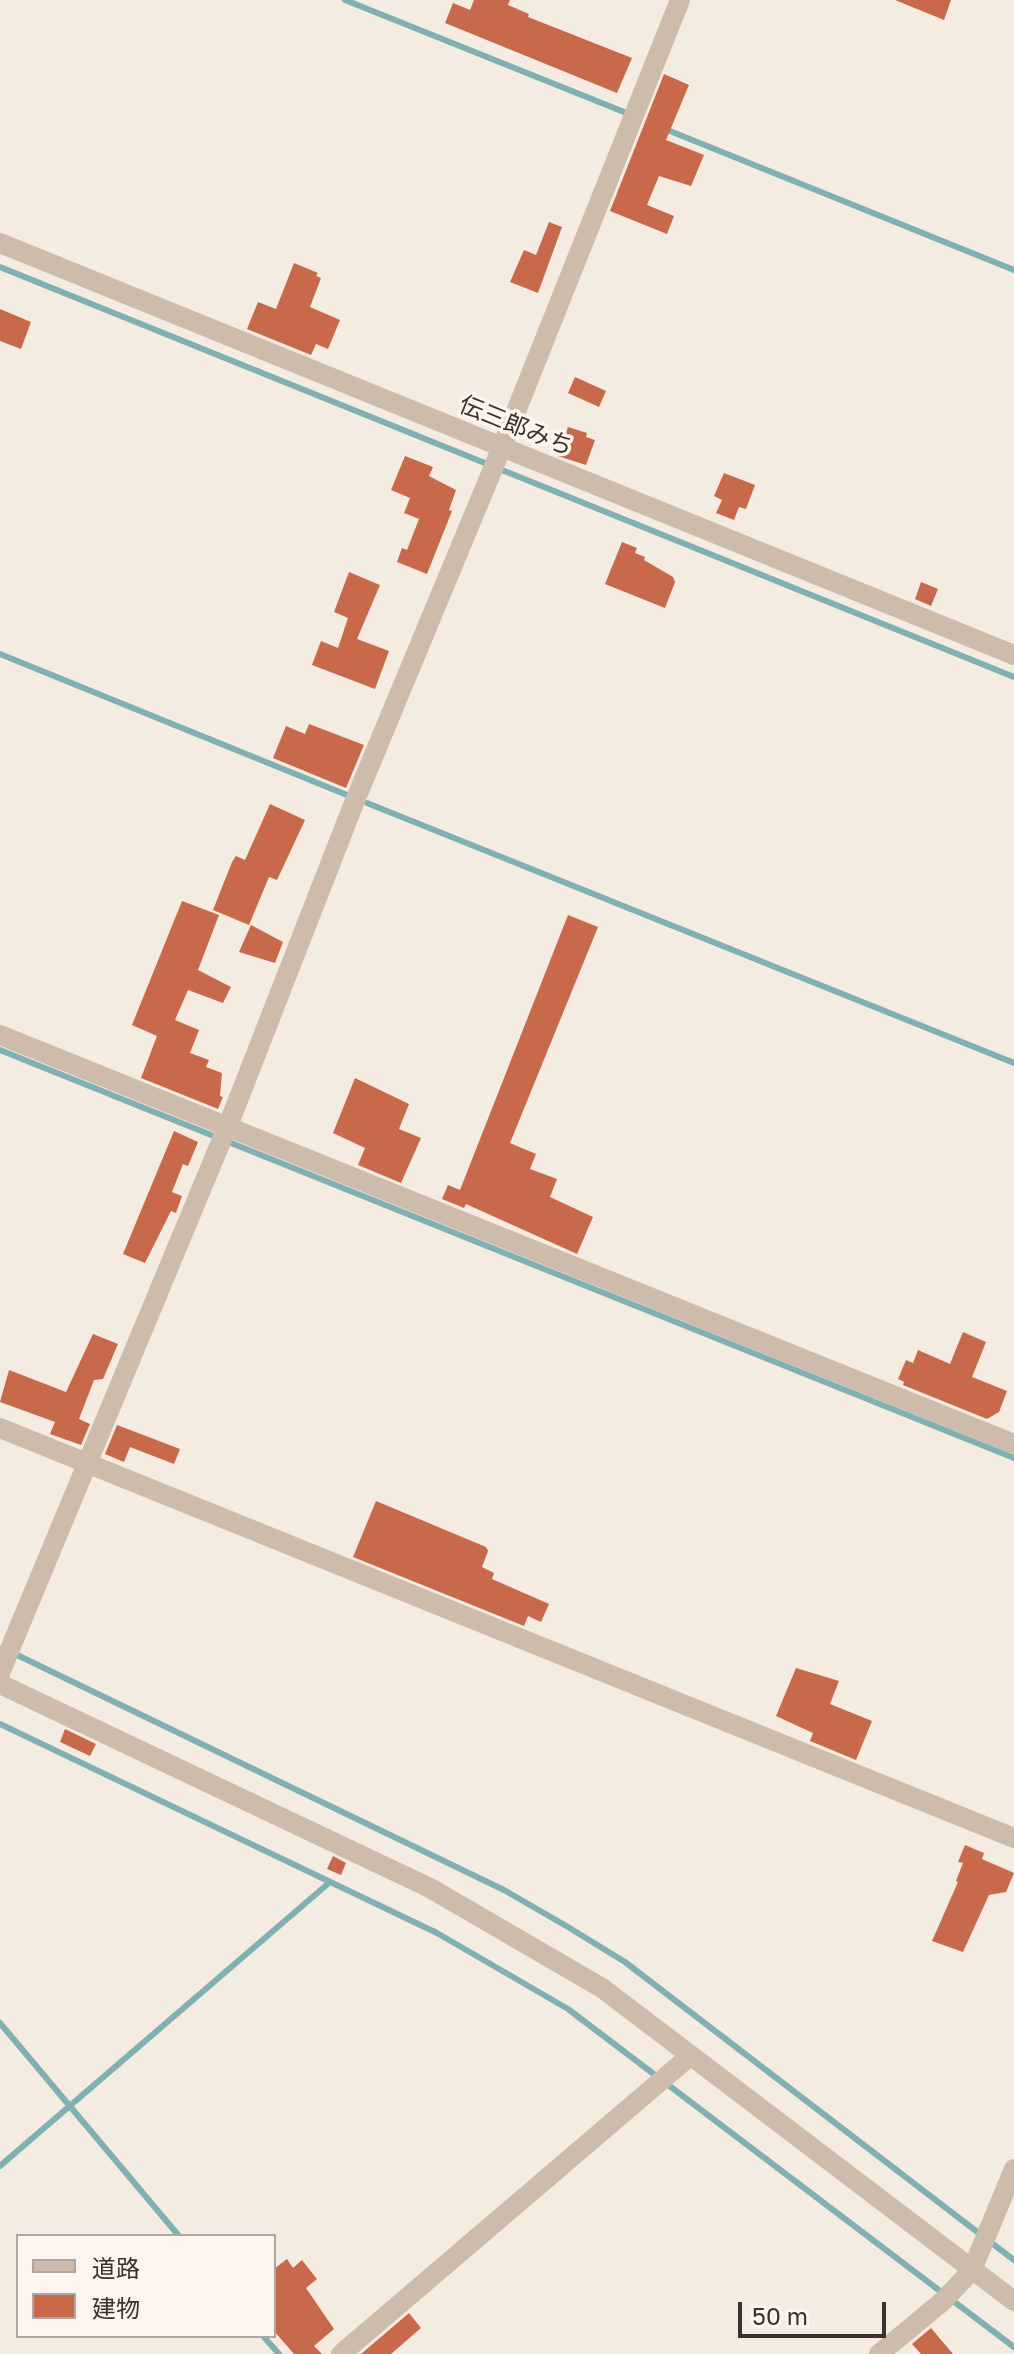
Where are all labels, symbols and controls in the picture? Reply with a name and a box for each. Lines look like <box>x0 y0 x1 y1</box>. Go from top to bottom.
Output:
street label: 伝三郎みち <box>455 390 577 462</box>
legend <box>16 2234 276 2338</box>
text: 道路 <box>92 2253 140 2282</box>
scale bar <box>742 2286 890 2336</box>
text: 建物 <box>92 2293 140 2322</box>
text: 50 m <box>752 2301 808 2330</box>

